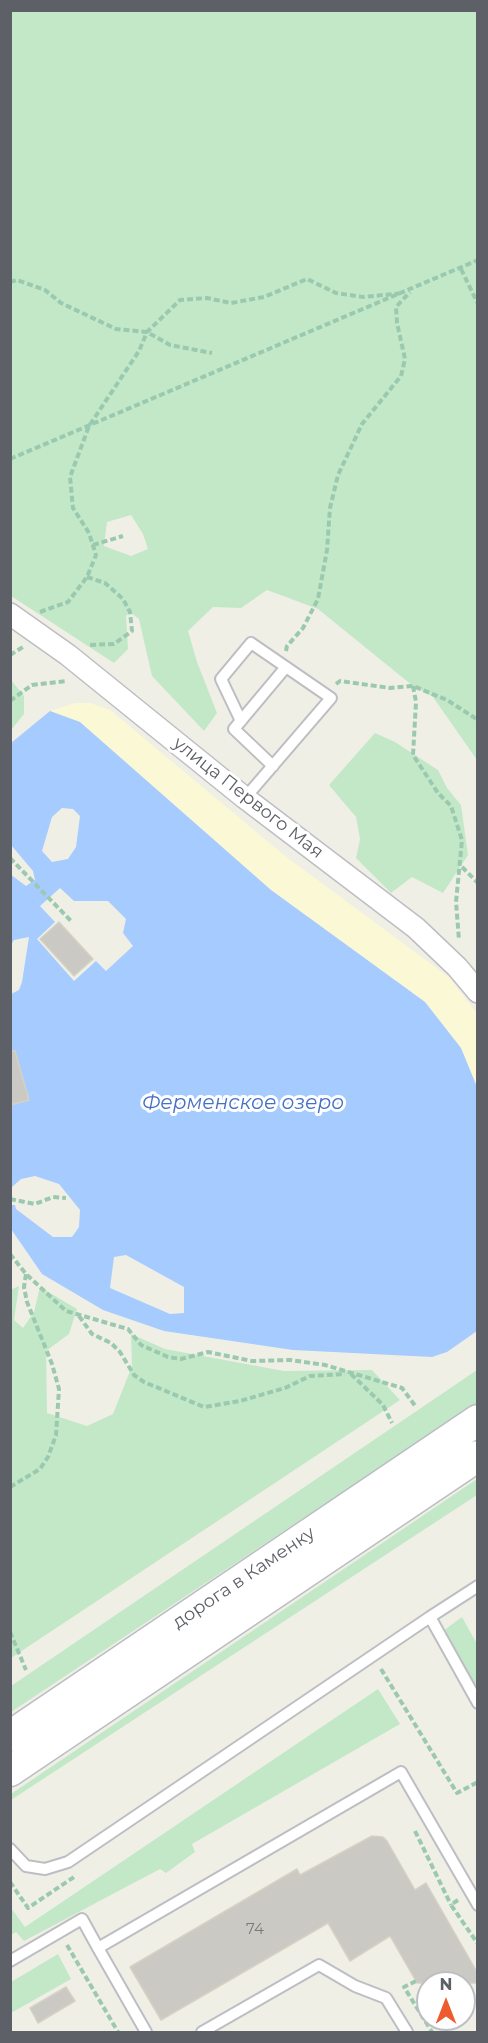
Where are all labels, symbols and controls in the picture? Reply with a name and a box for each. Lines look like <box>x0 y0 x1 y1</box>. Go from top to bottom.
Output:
street label: улица Первого Мая <box>169 733 327 863</box>
water label: Ферменское озеро <box>142 1091 344 1115</box>
street label: дорога в Каменку <box>169 1522 319 1634</box>
house number: 74 <box>246 1921 264 1939</box>
north arrow <box>416 1971 476 2031</box>
text: N <box>440 1975 452 1994</box>

